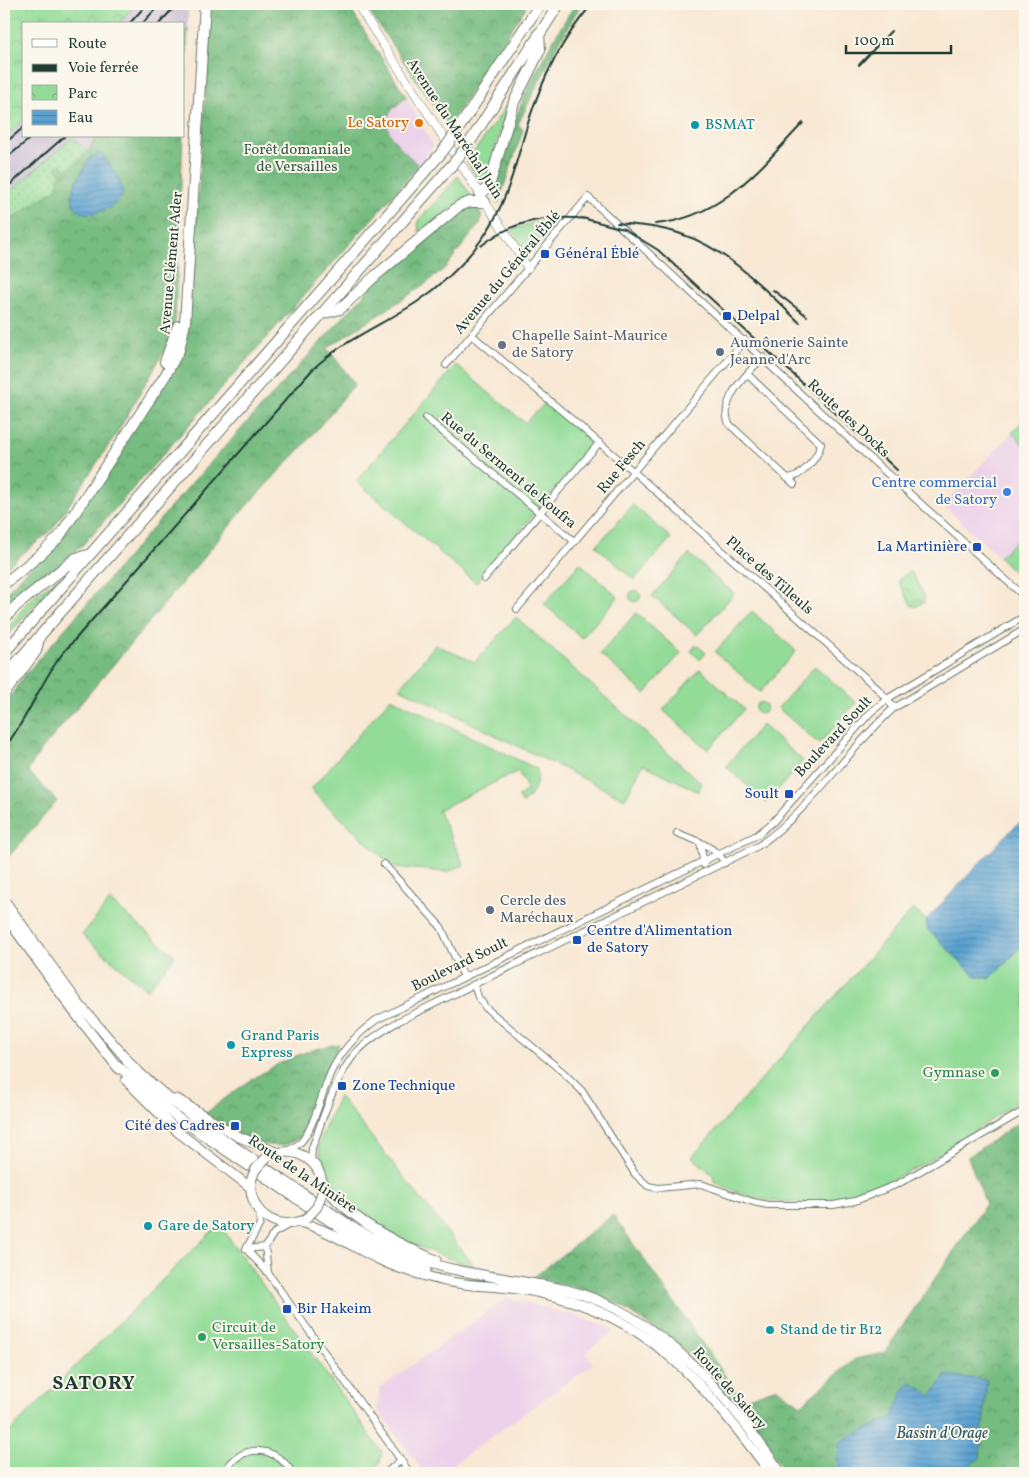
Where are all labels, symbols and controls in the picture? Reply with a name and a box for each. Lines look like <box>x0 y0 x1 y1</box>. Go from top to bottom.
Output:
legend <box>22 22 185 138</box>
scale bar <box>846 22 952 54</box>
text: 100 m <box>854 31 894 52</box>
text: Route <box>68 34 107 55</box>
street label: Avenue du Maréchal Juin <box>401 55 507 203</box>
text: Voie ferrée <box>68 58 139 79</box>
text: Parc <box>68 84 97 105</box>
text: Eau <box>68 108 93 129</box>
place label: Le Satory <box>347 113 409 134</box>
place label: BSMAT <box>705 115 755 136</box>
marker: Le Satory <box>413 117 425 129</box>
marker: BSMAT <box>689 119 701 131</box>
park label: Forêt domaniale de Versailles <box>243 140 351 178</box>
street label: Avenue Clément Ader <box>155 191 189 335</box>
street label: Avenue du Général Éblé <box>450 206 566 340</box>
place label: Général Éblé <box>555 244 639 265</box>
marker: Général Éblé <box>539 248 551 260</box>
place label: Delpal <box>737 306 780 327</box>
marker: Delpal <box>721 310 733 322</box>
place label: Chapelle Saint-Maurice de Satory <box>512 326 668 364</box>
place label: Aumônerie Sainte Jeanne d'Arc <box>730 333 848 371</box>
marker: Chapelle Saint-Maurice de Satory <box>496 339 508 351</box>
marker: Aumônerie Sainte Jeanne d'Arc <box>714 346 726 358</box>
street label: Route des Docks <box>802 375 894 463</box>
street label: Rue du Serment de Koufra <box>436 408 580 534</box>
street label: Rue Fesch <box>593 435 651 499</box>
place label: Centre commercial de Satory <box>872 473 997 511</box>
marker: Centre commercial de Satory <box>1001 486 1013 498</box>
street label: Place des Tilleuls <box>721 532 817 620</box>
place label: La Martinière <box>877 537 967 558</box>
marker: La Martinière <box>971 541 983 553</box>
street label: Boulevard Soult <box>791 692 877 782</box>
place label: Soult <box>745 784 779 805</box>
marker: Soult <box>783 788 795 800</box>
place label: Cercle des Maréchaux <box>500 891 574 929</box>
marker: Cercle des Maréchaux <box>484 904 496 916</box>
place label: Centre d'Alimentation de Satory <box>587 921 733 959</box>
street label: Boulevard Soult <box>408 933 512 997</box>
marker: Centre d'Alimentation de Satory <box>571 934 583 946</box>
place label: Grand Paris Express <box>241 1026 320 1064</box>
marker: Grand Paris Express <box>225 1039 237 1051</box>
place label: Gymnase <box>923 1063 985 1084</box>
marker: Gymnase <box>989 1067 1001 1079</box>
place label: Zone Technique <box>352 1076 455 1097</box>
marker: Zone Technique <box>336 1080 348 1092</box>
place label: Cité des Cadres <box>125 1116 225 1137</box>
marker: Cité des Cadres <box>229 1120 241 1132</box>
street label: Route de la Minière <box>243 1131 361 1219</box>
place label: Gare de Satory <box>158 1216 254 1237</box>
marker: Gare de Satory <box>142 1220 154 1232</box>
place label: Bir Hakeim <box>297 1299 372 1320</box>
marker: Bir Hakeim <box>281 1303 293 1315</box>
place label: Circuit de Versailles-Satory <box>212 1318 324 1356</box>
place label: Stand de tir B12 <box>780 1320 882 1341</box>
marker: Stand de tir B12 <box>764 1324 776 1336</box>
marker: Circuit de Versailles-Satory <box>196 1331 208 1343</box>
street label: Route de Satory <box>687 1343 771 1435</box>
district label: SATORY <box>52 1370 136 1398</box>
water label: Bassin d'Orage <box>896 1423 988 1445</box>

